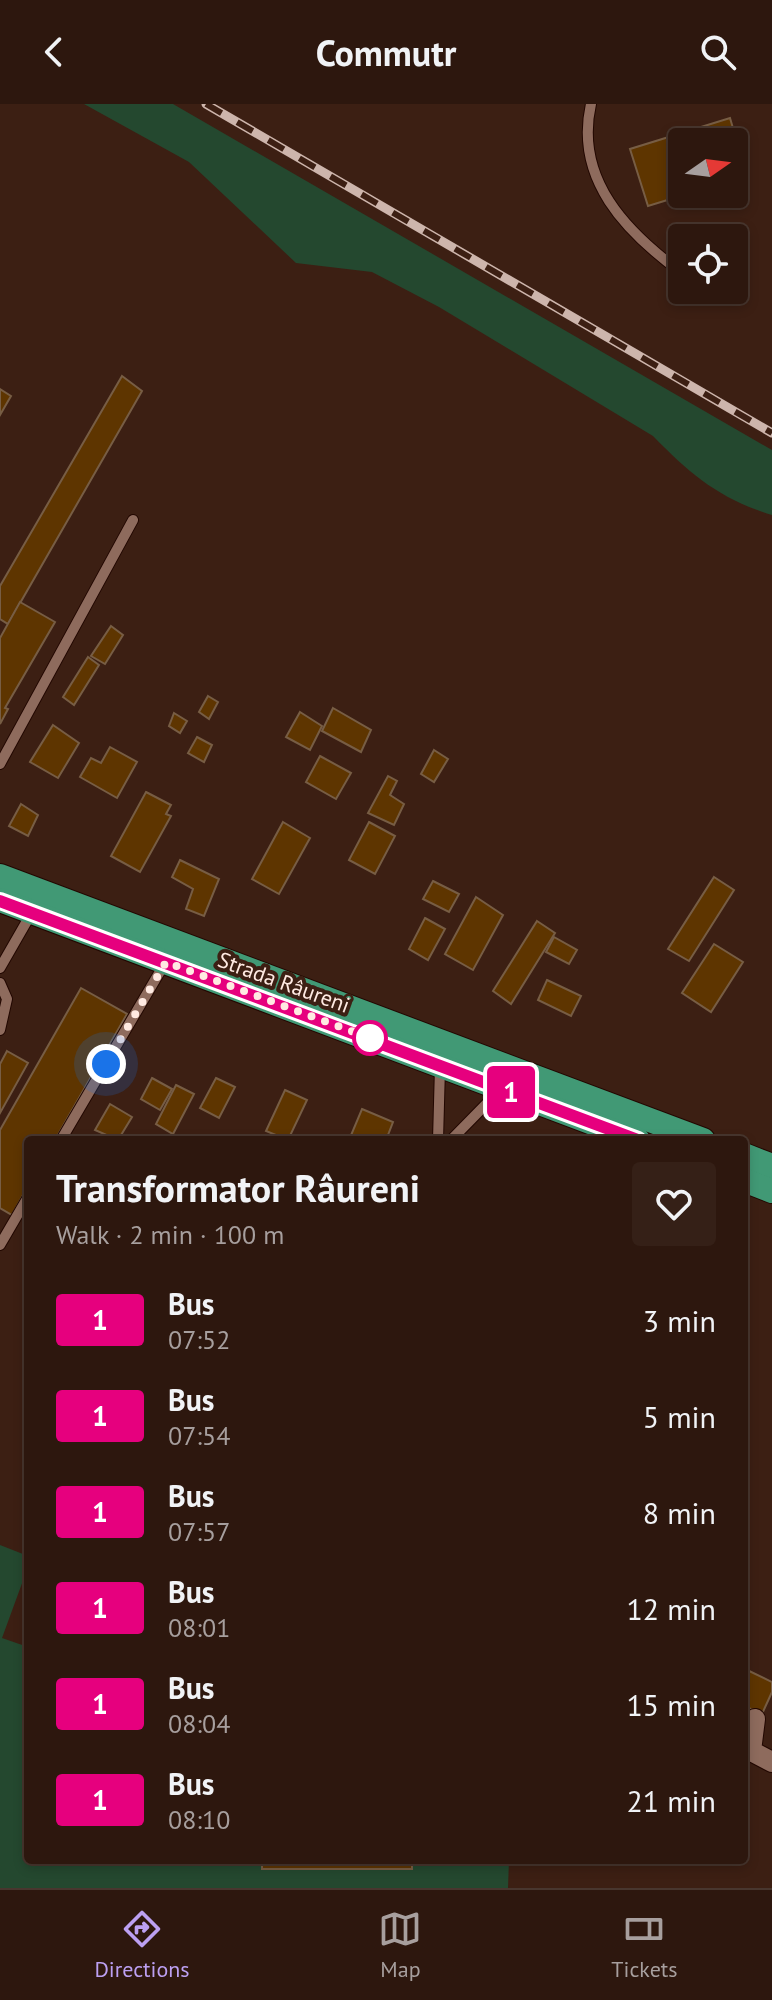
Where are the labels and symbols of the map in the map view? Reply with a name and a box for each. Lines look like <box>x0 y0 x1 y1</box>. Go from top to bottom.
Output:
north arrow <box>668 128 748 208</box>
street label: Strada Râureni <box>214 945 354 1019</box>
unlabelled marker <box>353 1021 387 1055</box>
your location <box>86 1044 126 1084</box>
line badge: 1 <box>485 1066 537 1118</box>

